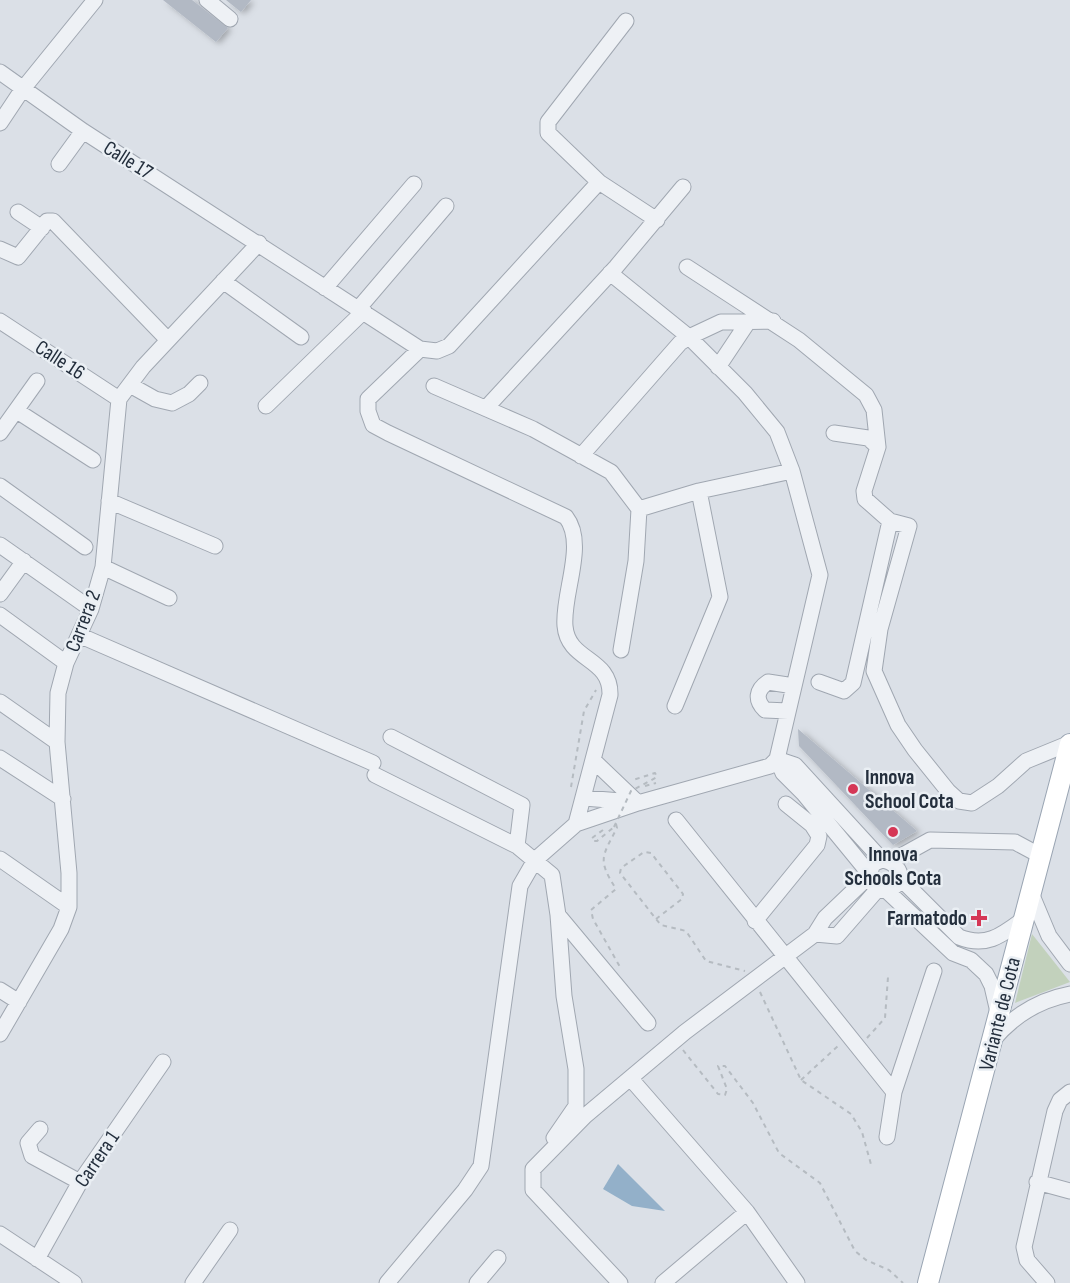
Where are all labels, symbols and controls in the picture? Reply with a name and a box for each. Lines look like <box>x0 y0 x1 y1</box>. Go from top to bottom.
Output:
street label: Calle 17 <box>99 135 158 185</box>
street label: Calle 16 <box>31 335 89 385</box>
street label: Carrera 2 <box>60 587 106 655</box>
place label: Innova School Cota <box>865 765 954 814</box>
marker: Innova School Cota <box>846 782 860 796</box>
marker: Innova Schools Cota <box>886 825 900 839</box>
place label: Innova Schools Cota <box>845 842 941 891</box>
place label: Farmatodo <box>887 906 967 931</box>
marker: Farmatodo <box>972 911 986 925</box>
street label: Variante de Cota <box>974 955 1026 1073</box>
street label: Carrera 1 <box>69 1126 125 1192</box>

